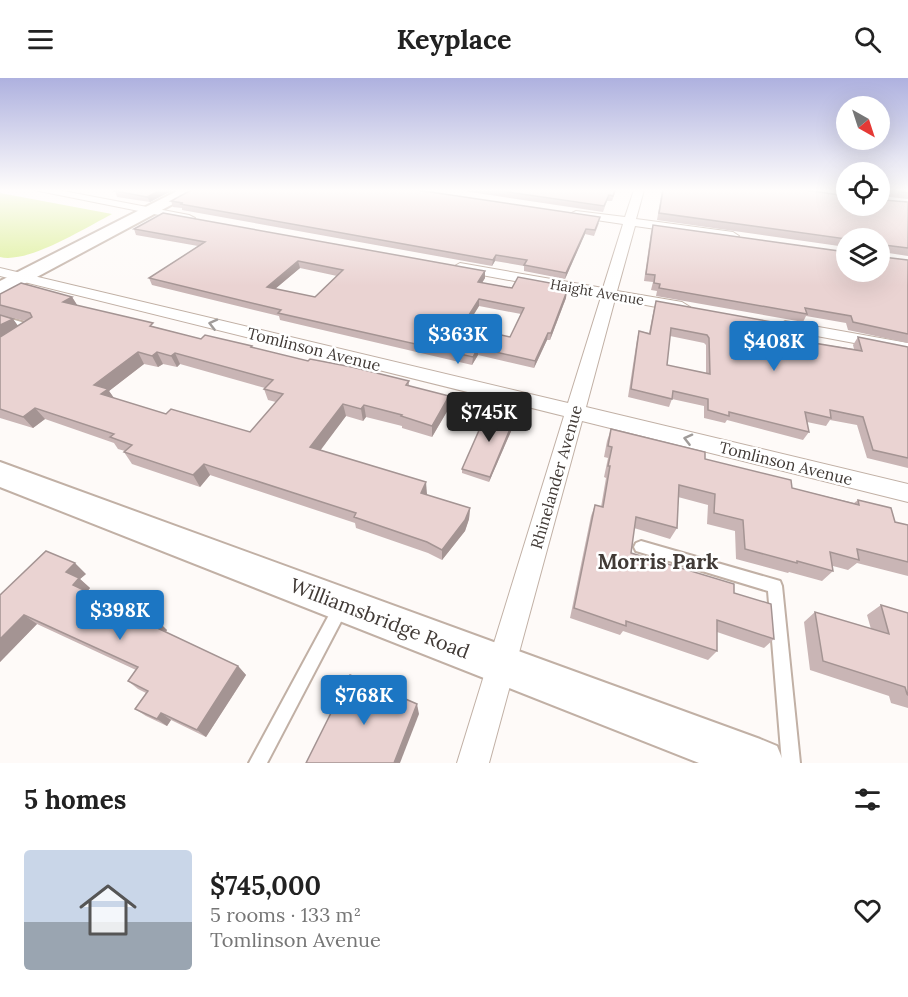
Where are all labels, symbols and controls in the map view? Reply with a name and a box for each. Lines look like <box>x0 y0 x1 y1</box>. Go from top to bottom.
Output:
text: Keyplace <box>397 22 512 56</box>
icon: menu <box>24 23 57 56</box>
icon: search <box>851 23 884 56</box>
north arrow <box>836 96 890 150</box>
map controls <box>836 96 890 282</box>
button: locate <box>836 162 890 216</box>
button: layers <box>836 228 890 282</box>
street label: Haight Avenue <box>549 275 646 309</box>
pin: $363K <box>416 314 500 365</box>
one-way arrow <box>208 318 218 331</box>
text: $363K <box>428 321 488 346</box>
pin: $408K <box>732 321 816 372</box>
street label: Tomlinson Avenue <box>245 323 383 375</box>
text: $408K <box>743 328 805 353</box>
pin: $745K <box>447 392 531 443</box>
text: $745K <box>461 399 517 424</box>
street label: Rhinelander Avenue <box>526 403 586 551</box>
one-way arrow <box>683 434 693 447</box>
street label: Tomlinson Avenue <box>717 437 855 489</box>
district label: Morris Park <box>597 548 719 575</box>
street label: Williamsbridge Road <box>287 572 473 664</box>
pin: $398K <box>78 590 162 641</box>
text: $398K <box>90 597 150 622</box>
pin: $768K <box>322 675 406 726</box>
text: $768K <box>335 682 393 707</box>
text: 5 homes <box>24 783 126 816</box>
icon: filters <box>851 783 884 816</box>
text: $745,000 <box>210 869 321 902</box>
icon: home <box>72 874 144 946</box>
icon: heart <box>851 894 884 927</box>
text: 5 rooms · 133 m² <box>210 902 361 927</box>
text: Tomlinson Avenue <box>210 927 381 952</box>

